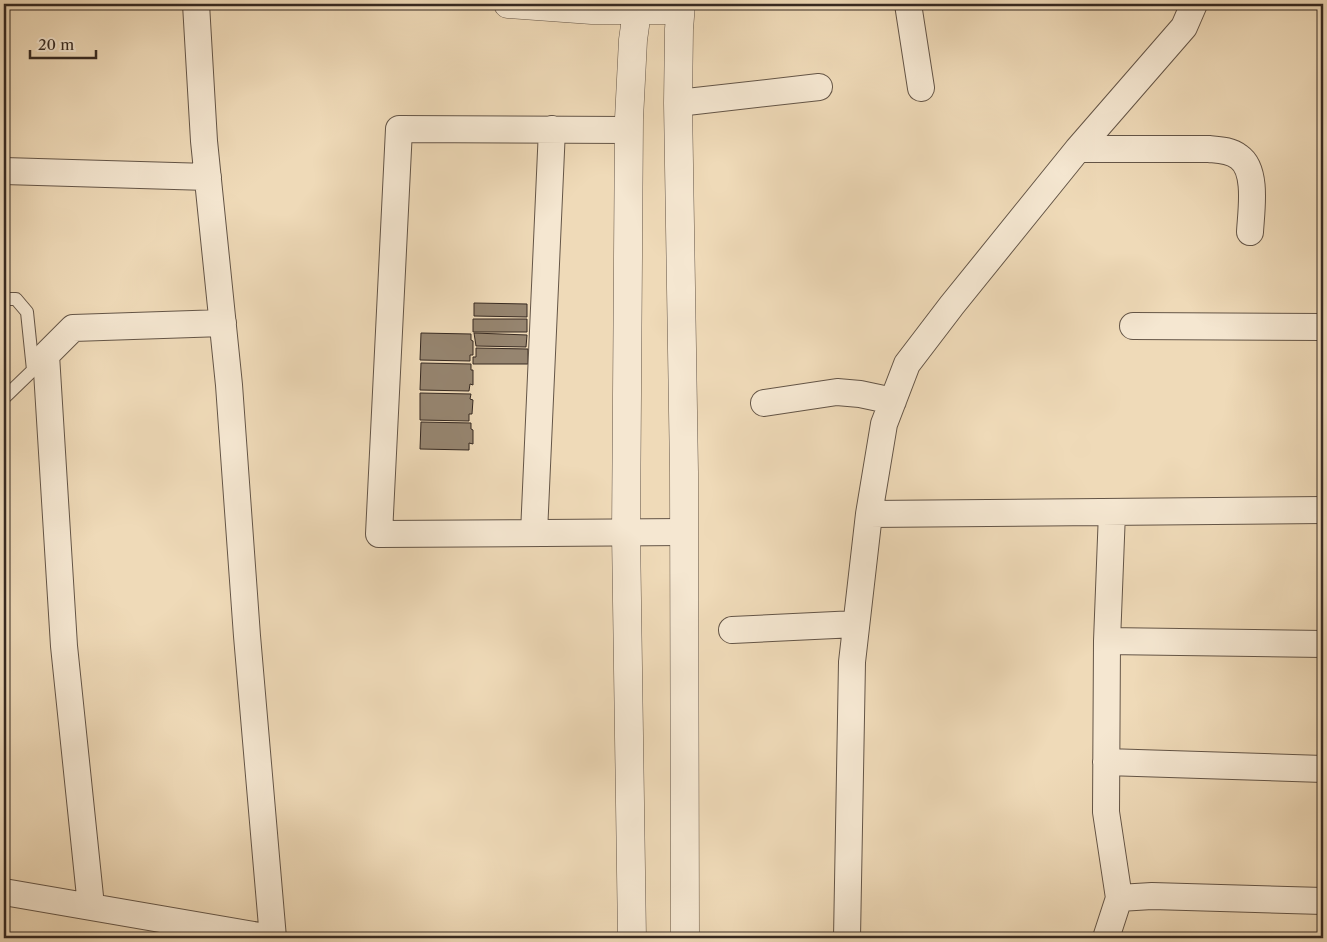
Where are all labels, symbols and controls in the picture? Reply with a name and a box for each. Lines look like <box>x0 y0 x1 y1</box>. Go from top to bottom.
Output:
scale bar <box>30 28 96 60</box>
text: 20 m <box>38 35 74 54</box>

